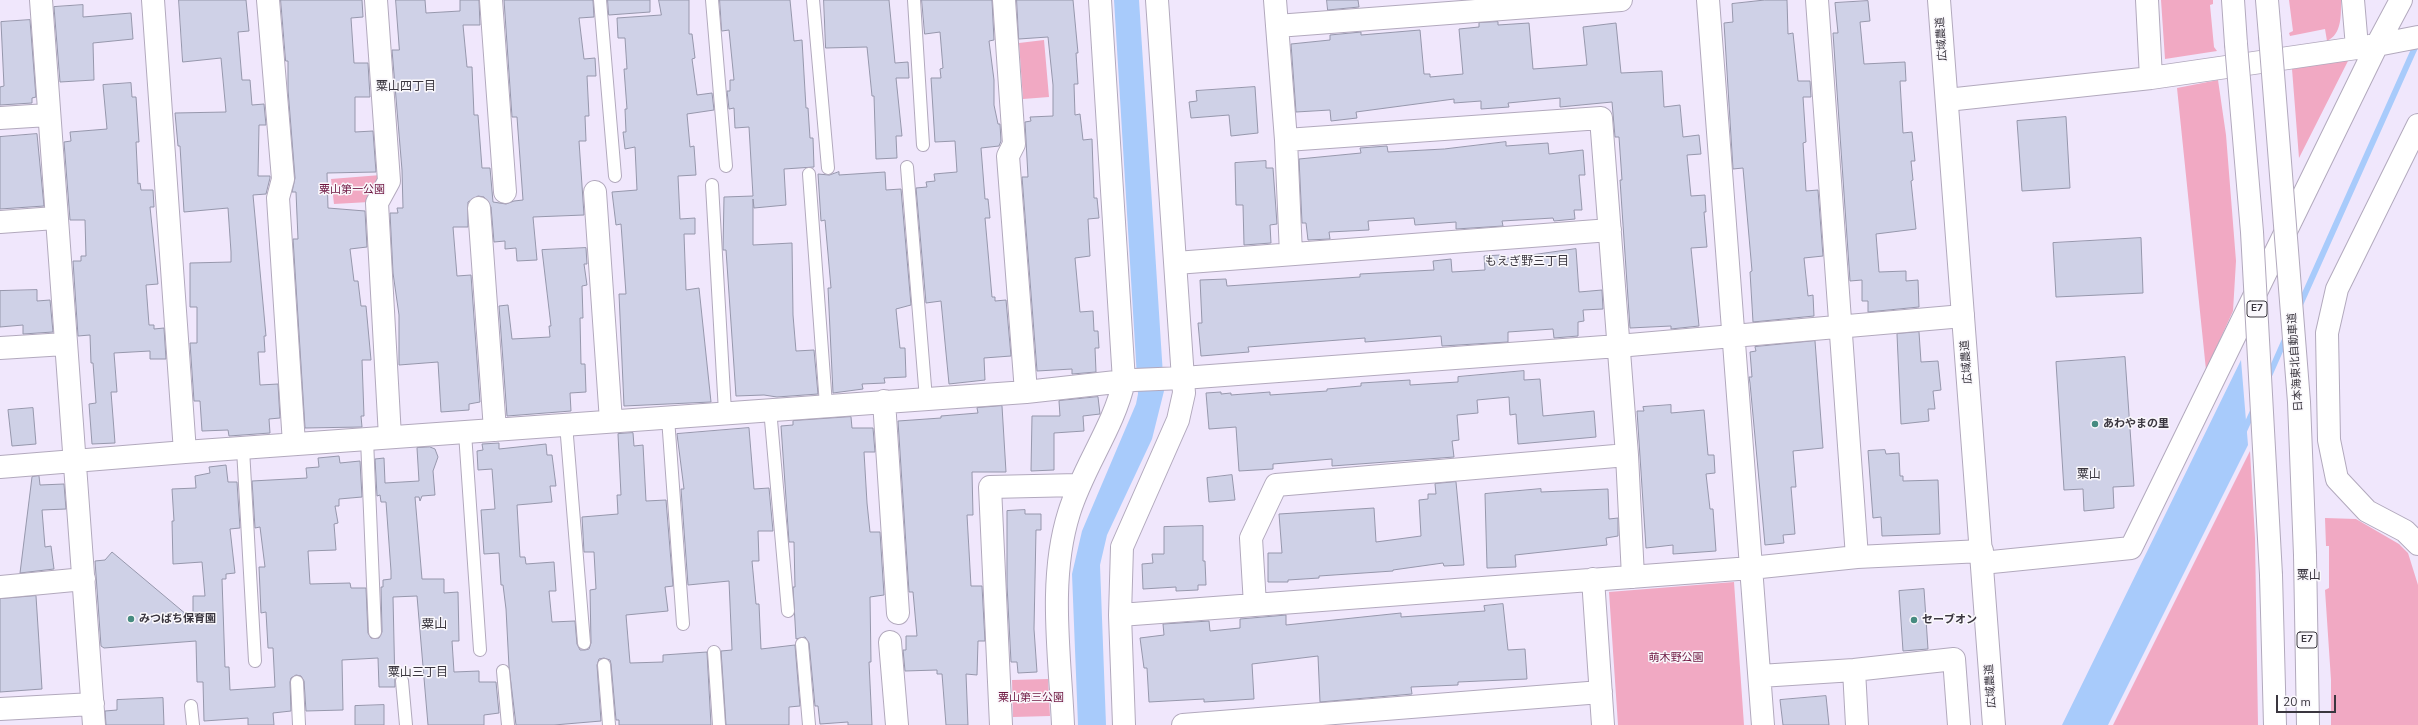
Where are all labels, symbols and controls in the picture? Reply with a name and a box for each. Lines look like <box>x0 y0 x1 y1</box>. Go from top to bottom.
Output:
street label: 広域農道 <box>1934 17 1950 61</box>
district label: 粟山四丁目 <box>376 80 436 94</box>
park label: 粟山第一公園 <box>319 183 385 197</box>
district label: もえぎ野三丁目 <box>1485 255 1569 269</box>
road number: E7 <box>2247 301 2267 317</box>
street label: 日本海東北自動車道 <box>2286 312 2306 412</box>
street label: 広域農道 <box>1959 340 1975 384</box>
place label: あわやまの里 <box>2103 417 2169 431</box>
marker: あわやまの里 <box>2090 419 2100 429</box>
district label: 粟山 <box>2077 468 2101 482</box>
district label: 粟山 <box>2297 569 2321 583</box>
place label: みつばち保育園 <box>139 612 216 626</box>
place label: セーブオン <box>1922 613 1977 627</box>
marker: みつばち保育園 <box>126 614 136 624</box>
marker: セーブオン <box>1909 615 1919 625</box>
district label: 粟山 <box>421 617 447 633</box>
road number: E7 <box>2297 632 2317 648</box>
park label: 萌木野公園 <box>1649 651 1703 665</box>
street label: 広域農道 <box>1983 664 1999 708</box>
district label: 粟山三丁目 <box>388 666 448 680</box>
scale bar <box>2278 687 2338 713</box>
park label: 粟山第三公園 <box>998 691 1064 705</box>
text: 20 m <box>2283 694 2311 710</box>

